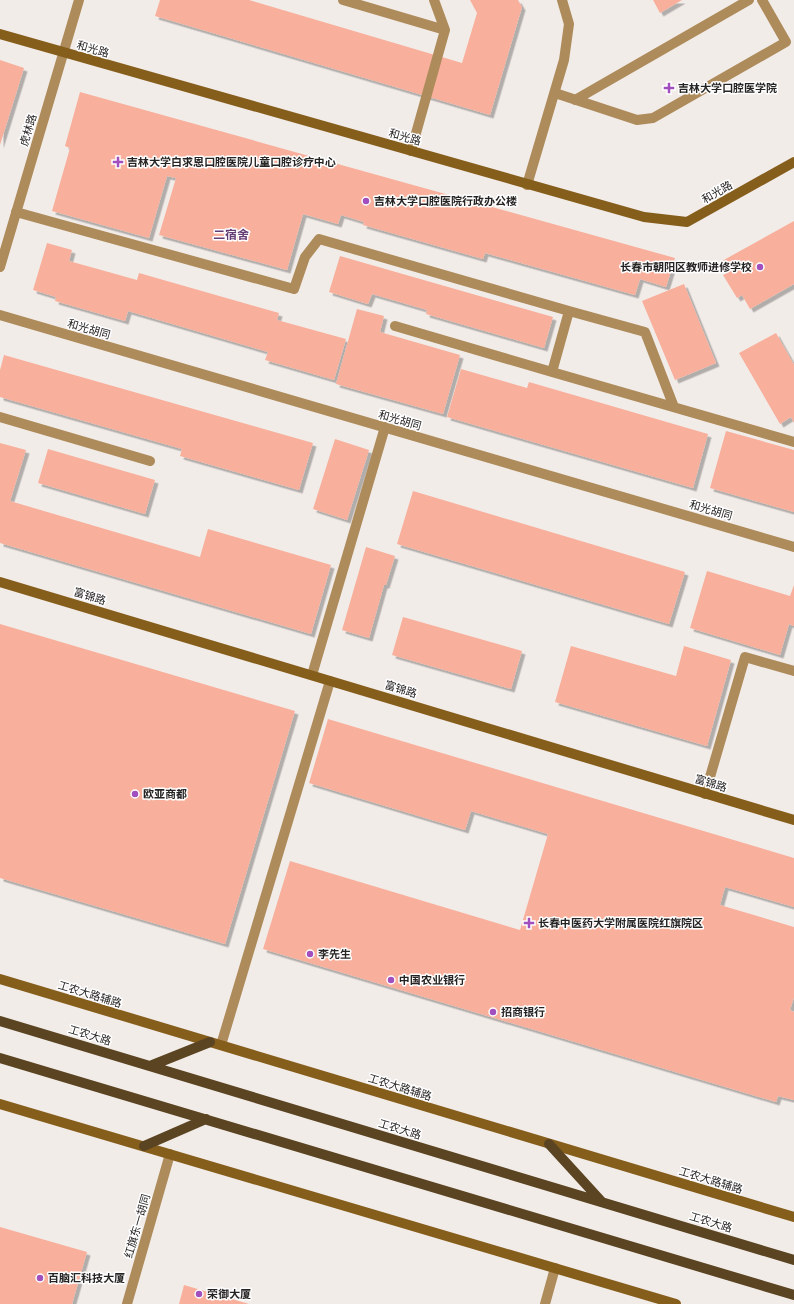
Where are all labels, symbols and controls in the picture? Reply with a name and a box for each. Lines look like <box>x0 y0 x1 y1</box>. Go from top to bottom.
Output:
street label: 和光路 <box>75 38 111 60</box>
place label: 吉林大学口腔医学院 <box>678 81 777 95</box>
marker: 吉林大学口腔医学院 <box>663 82 675 94</box>
street label: 虎林路 <box>16 112 40 148</box>
street label: 和光路 <box>387 126 423 148</box>
place label: 吉林大学白求恩口腔医院儿童口腔诊疗中心 <box>127 155 336 169</box>
marker: 吉林大学白求恩口腔医院儿童口腔诊疗中心 <box>112 156 124 168</box>
street label: 和光路 <box>699 178 735 206</box>
place label: 吉林大学口腔医院行政办公楼 <box>374 194 517 208</box>
marker: 吉林大学口腔医院行政办公楼 <box>361 196 371 206</box>
district label: 二宿舍 <box>213 227 249 242</box>
place label: 长春市朝阳区教师进修学校 <box>620 260 752 274</box>
marker: 长春市朝阳区教师进修学校 <box>755 262 765 272</box>
street label: 和光胡同 <box>66 316 112 342</box>
street label: 和光胡同 <box>377 407 423 433</box>
street label: 和光胡同 <box>688 497 734 523</box>
street label: 富锦路 <box>72 584 108 608</box>
street label: 富锦路 <box>383 677 419 701</box>
street label: 富锦路 <box>693 771 729 795</box>
place label: 欧亚商都 <box>143 787 187 801</box>
marker: 欧亚商都 <box>130 789 140 799</box>
place label: 长春中医药大学附属医院红旗院区 <box>538 916 703 930</box>
marker: 长春中医药大学附属医院红旗院区 <box>523 917 535 929</box>
place label: 李先生 <box>318 947 351 961</box>
marker: 李先生 <box>305 949 315 959</box>
place label: 中国农业银行 <box>399 973 465 987</box>
marker: 中国农业银行 <box>386 975 396 985</box>
street label: 工农大路辅路 <box>56 978 124 1010</box>
place label: 招商银行 <box>501 1005 545 1019</box>
marker: 招商银行 <box>488 1007 498 1017</box>
street label: 工农大路 <box>67 1022 113 1048</box>
street label: 工农大路辅路 <box>366 1071 434 1103</box>
street label: 工农大路 <box>377 1116 423 1142</box>
street label: 工农大路辅路 <box>677 1164 745 1196</box>
street label: 红旗东一胡同 <box>121 1192 153 1260</box>
street label: 工农大路 <box>688 1209 734 1235</box>
place label: 百脑汇科技大厦 <box>48 1271 125 1285</box>
marker: 百脑汇科技大厦 <box>35 1273 45 1283</box>
place label: 荣御大厦 <box>207 1287 251 1301</box>
marker: 荣御大厦 <box>194 1289 204 1299</box>

